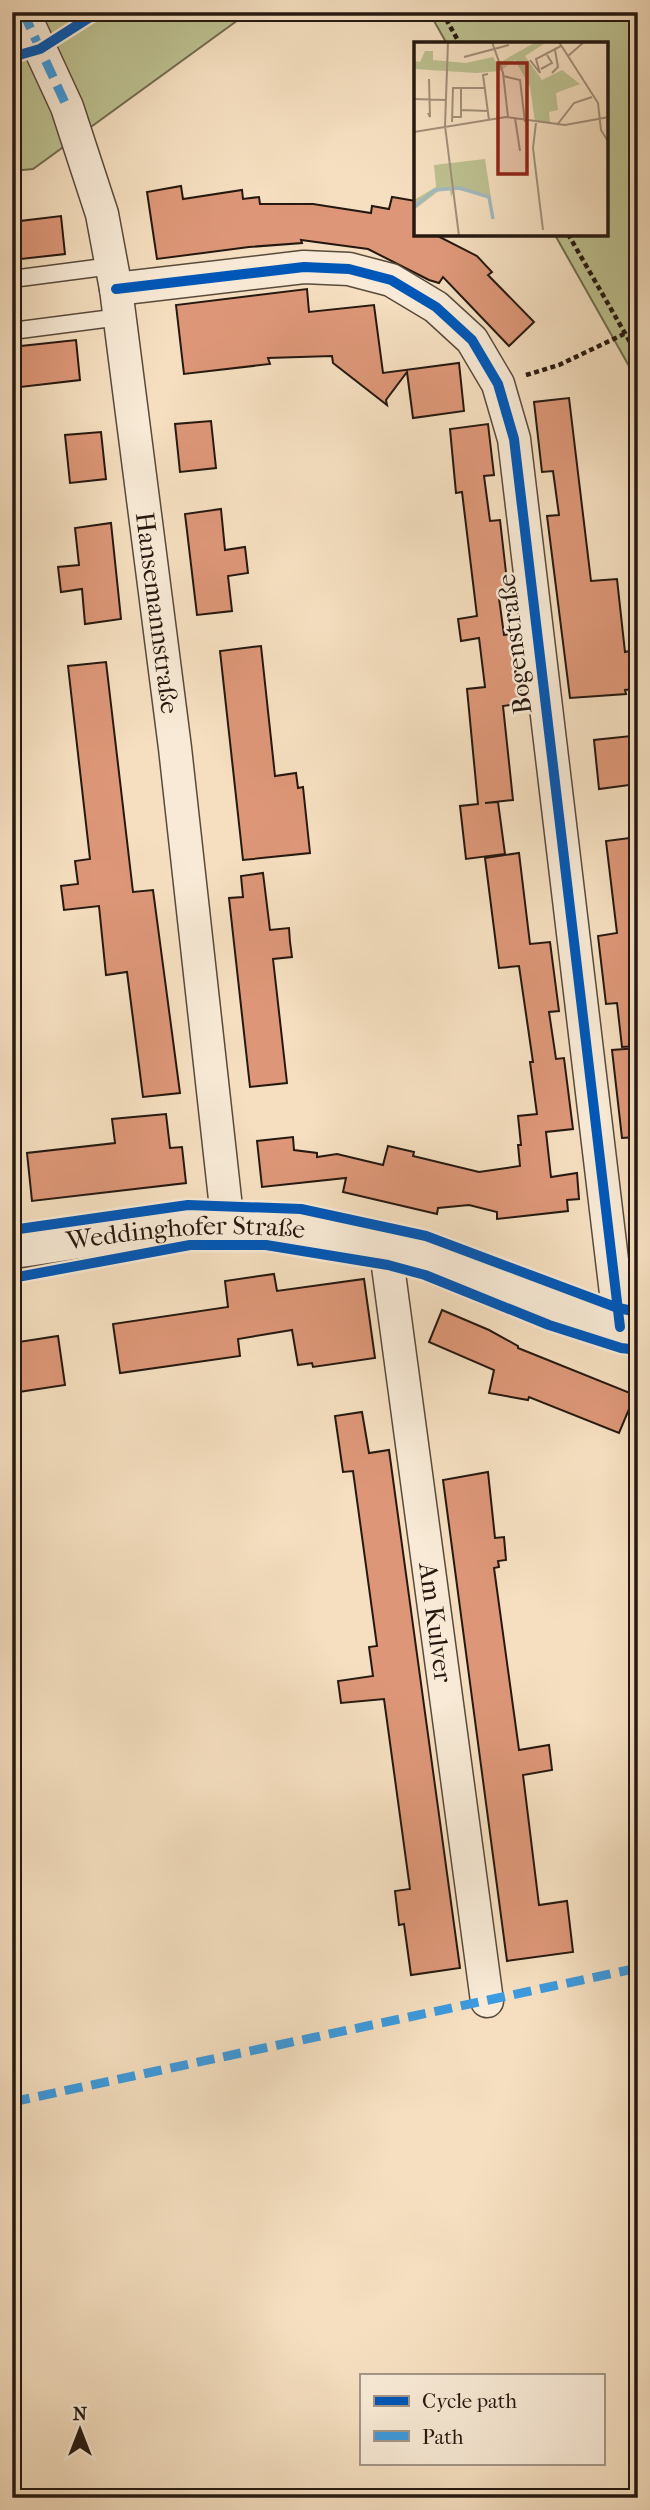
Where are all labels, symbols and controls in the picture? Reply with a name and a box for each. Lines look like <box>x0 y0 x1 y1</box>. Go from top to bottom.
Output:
inset map <box>414 42 608 236</box>
street label: Hansemannstraße <box>129 510 185 716</box>
street label: Bogenstraße <box>491 572 538 716</box>
street label: Weddinghofer Straße <box>63 1210 307 1257</box>
street label: Am Kulver <box>412 1560 459 1684</box>
legend <box>360 2374 604 2464</box>
text: Cycle path <box>422 2389 517 2413</box>
north arrow <box>46 2394 116 2464</box>
text: N <box>73 2403 88 2425</box>
text: Path <box>422 2425 464 2449</box>

